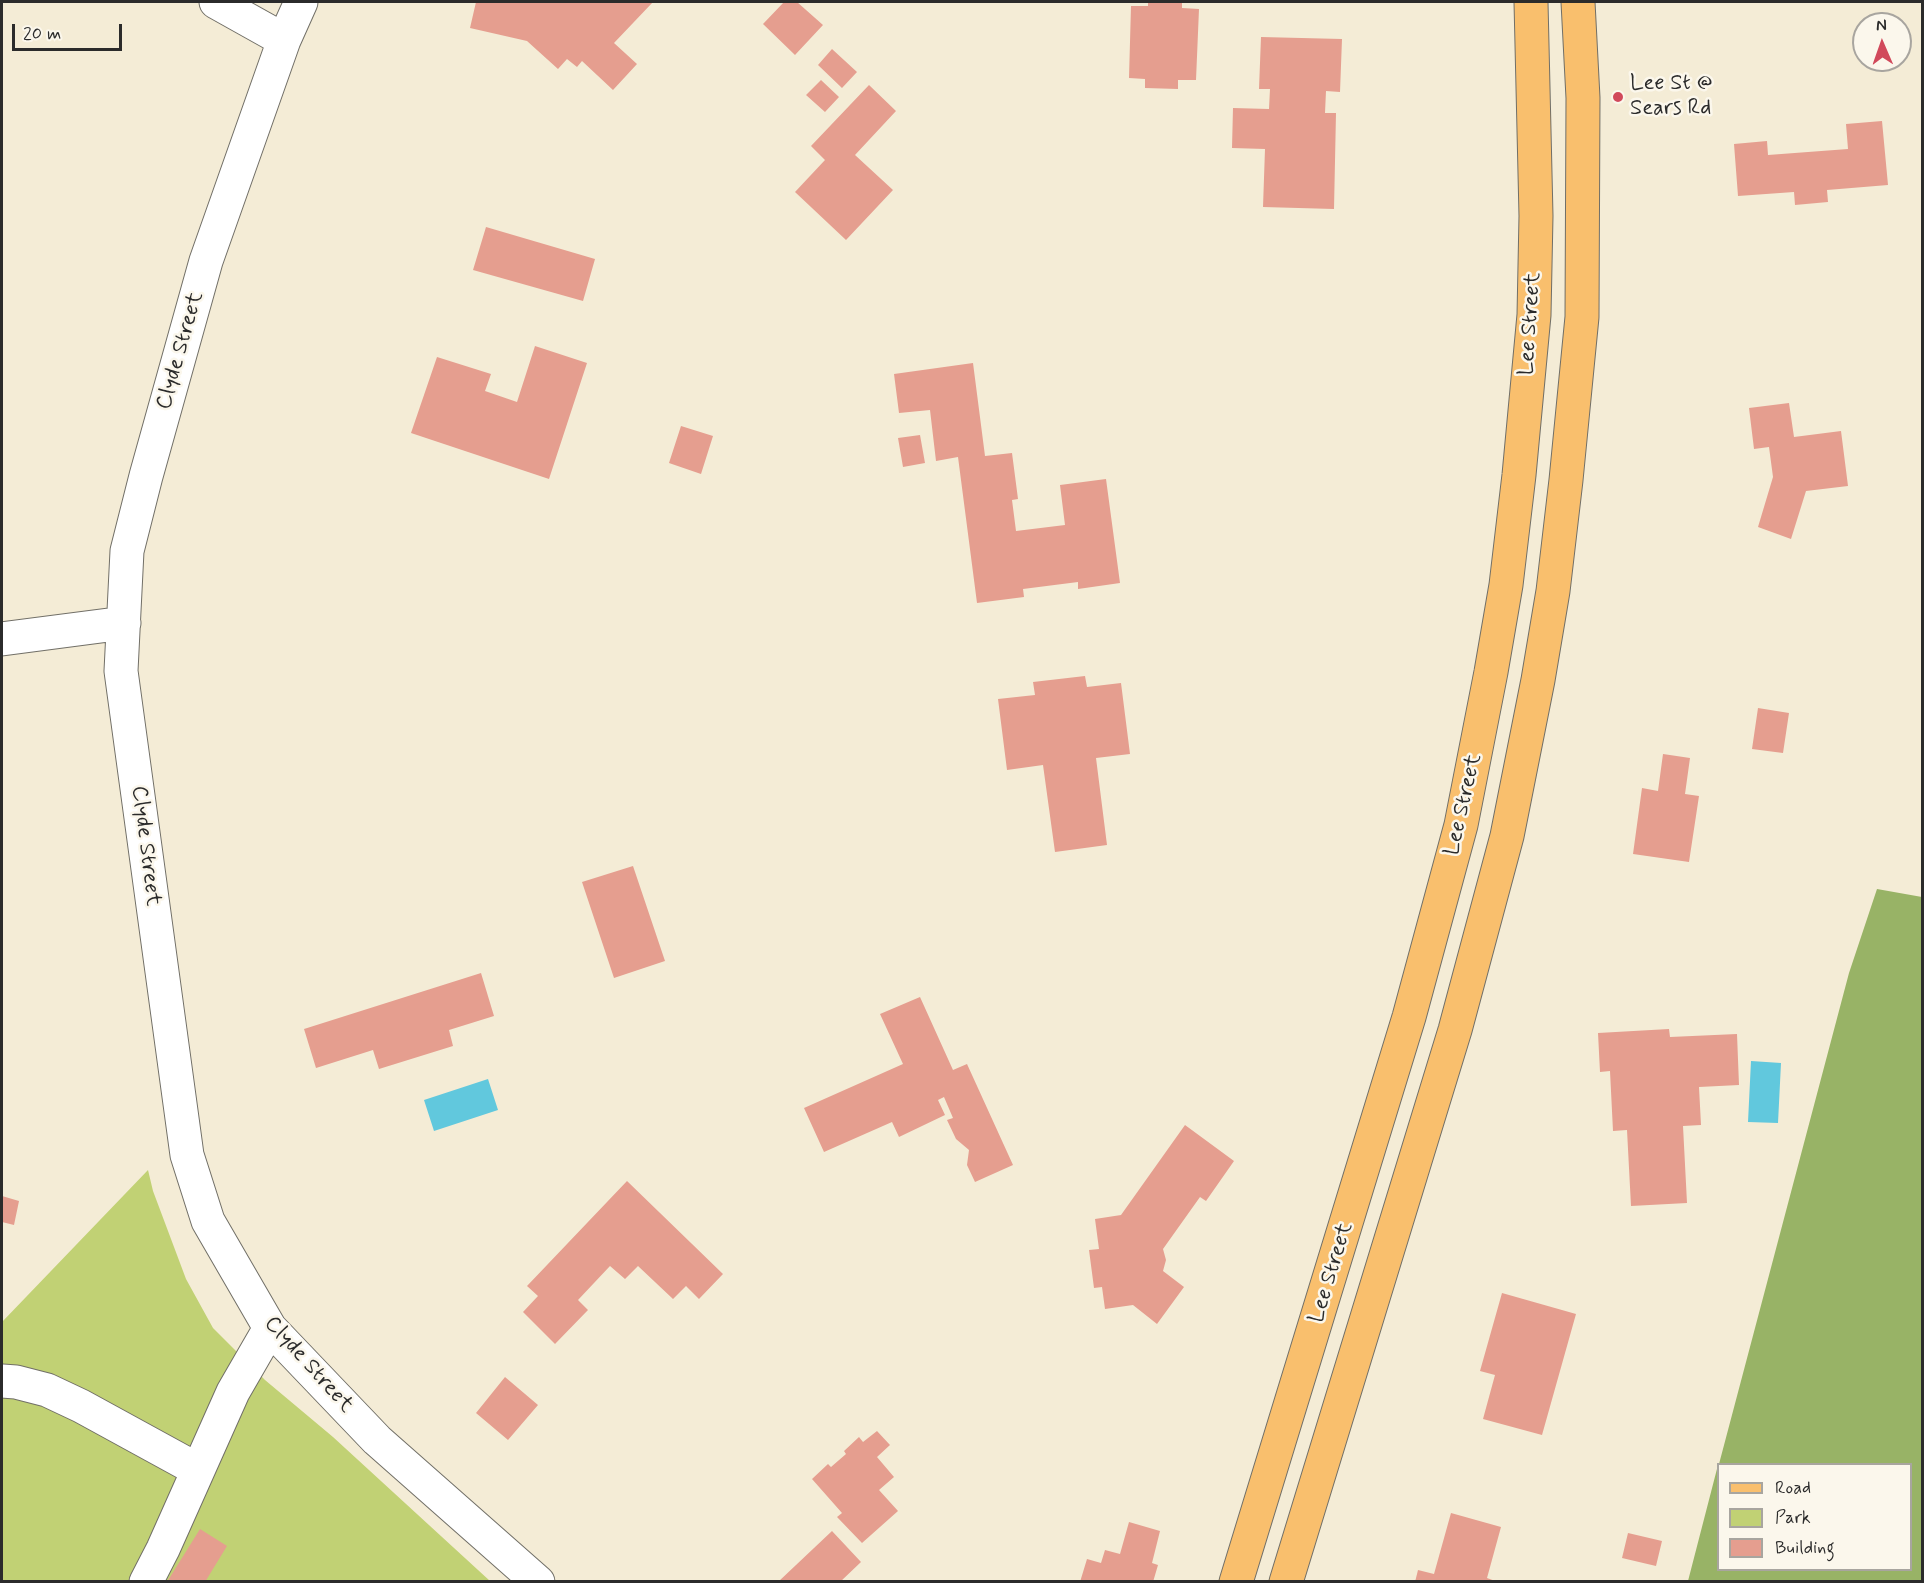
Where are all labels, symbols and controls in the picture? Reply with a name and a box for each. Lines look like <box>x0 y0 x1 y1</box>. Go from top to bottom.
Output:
scale bar <box>15 12 124 50</box>
north arrow <box>1852 12 1912 72</box>
text: N <box>1876 15 1887 36</box>
text: 20 m <box>23 22 61 46</box>
place label: Lee St @ Sears Rd <box>1630 71 1713 122</box>
marker: Lee St @ Sears Rd <box>1611 90 1625 104</box>
street label: Lee Street <box>1514 272 1548 376</box>
street label: Clyde Street <box>152 289 210 413</box>
street label: Lee Street <box>1440 752 1488 858</box>
street label: Clyde Street <box>125 784 165 908</box>
street label: Lee Street <box>1304 1220 1360 1326</box>
street label: Clyde Street <box>258 1311 358 1419</box>
legend <box>1717 1463 1912 1571</box>
text: Road <box>1775 1476 1811 1500</box>
text: Park <box>1775 1506 1811 1530</box>
text: Building <box>1775 1536 1835 1560</box>

